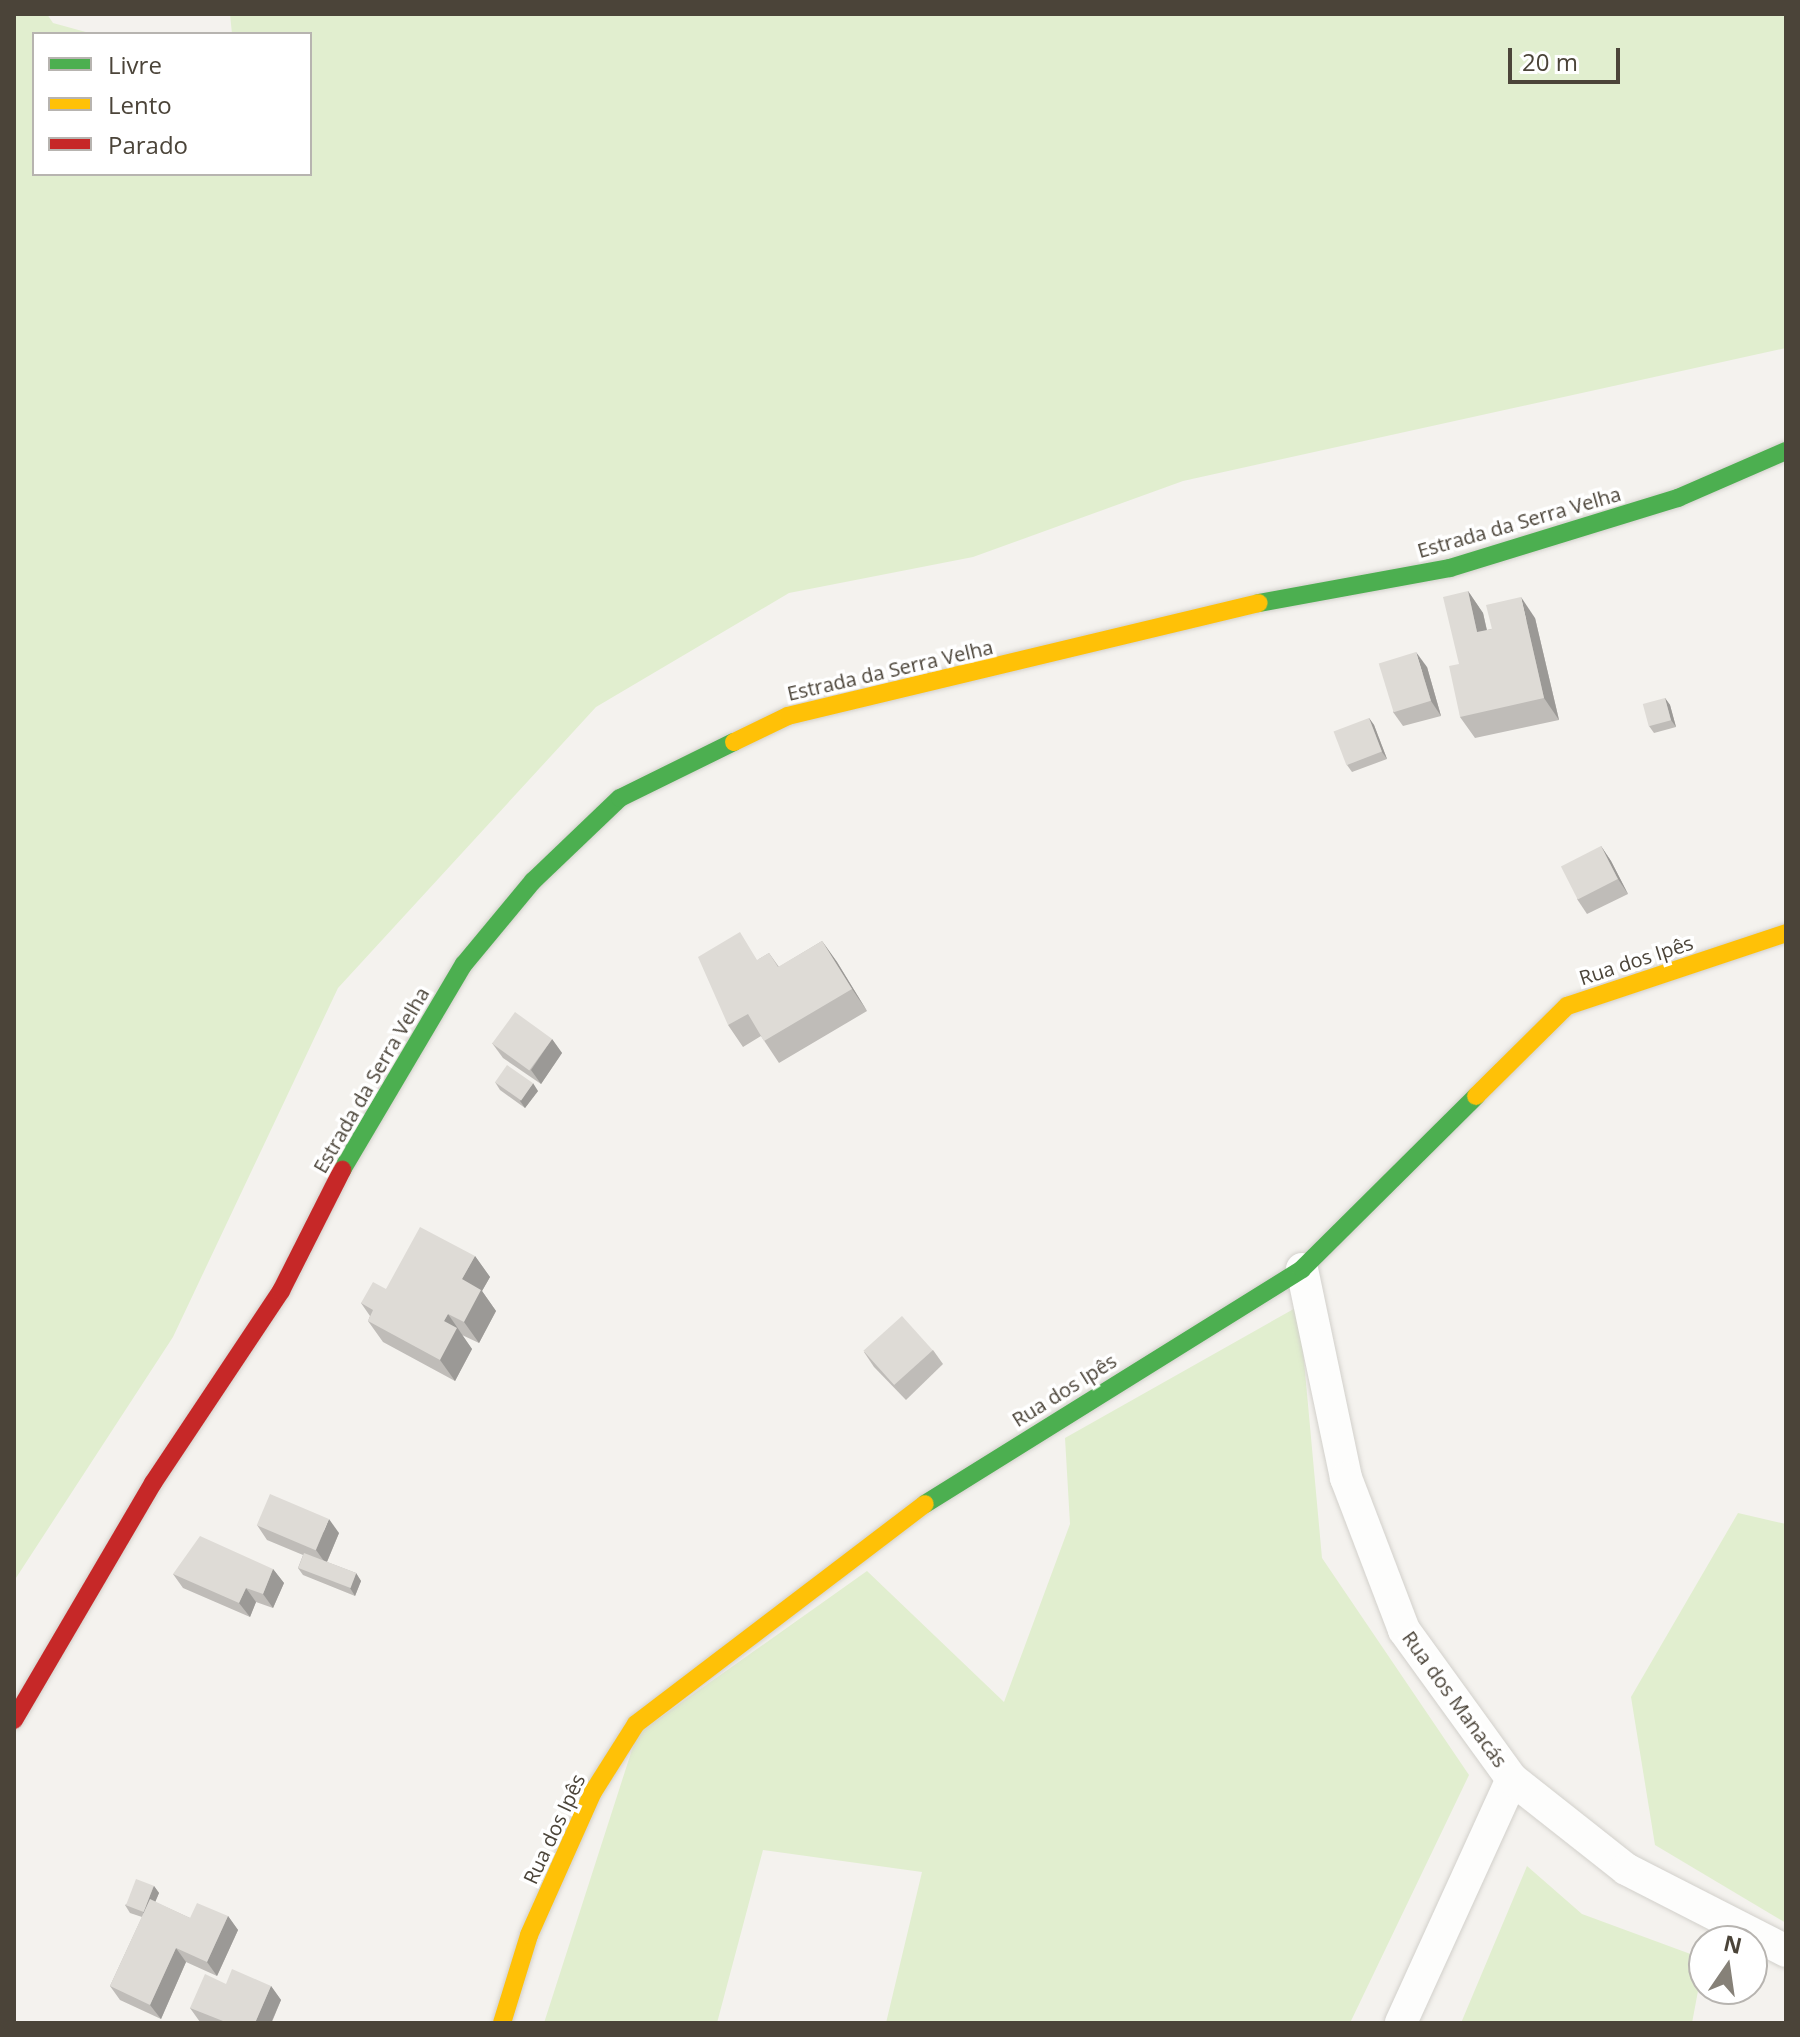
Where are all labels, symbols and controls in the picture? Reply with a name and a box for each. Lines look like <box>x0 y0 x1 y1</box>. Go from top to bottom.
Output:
legend <box>32 32 312 176</box>
scale bar <box>1512 32 1624 82</box>
text: 20 m <box>1522 45 1578 78</box>
text: Livre <box>108 48 162 81</box>
text: Lento <box>108 88 172 121</box>
text: Parado <box>108 128 188 161</box>
street label: Estrada da Serra Velha <box>1414 481 1624 563</box>
street label: Estrada da Serra Velha <box>785 635 995 705</box>
street label: Rua dos Ipês <box>1576 930 1696 990</box>
street label: Estrada da Serra Velha <box>308 983 434 1177</box>
street label: Rua dos Ipês <box>1007 1348 1121 1432</box>
street label: Rua dos Manacás <box>1397 1626 1513 1772</box>
street label: Rua dos Ipês <box>518 1770 590 1888</box>
north arrow <box>1688 1925 1768 2005</box>
text: N <box>1721 1927 1745 1960</box>

